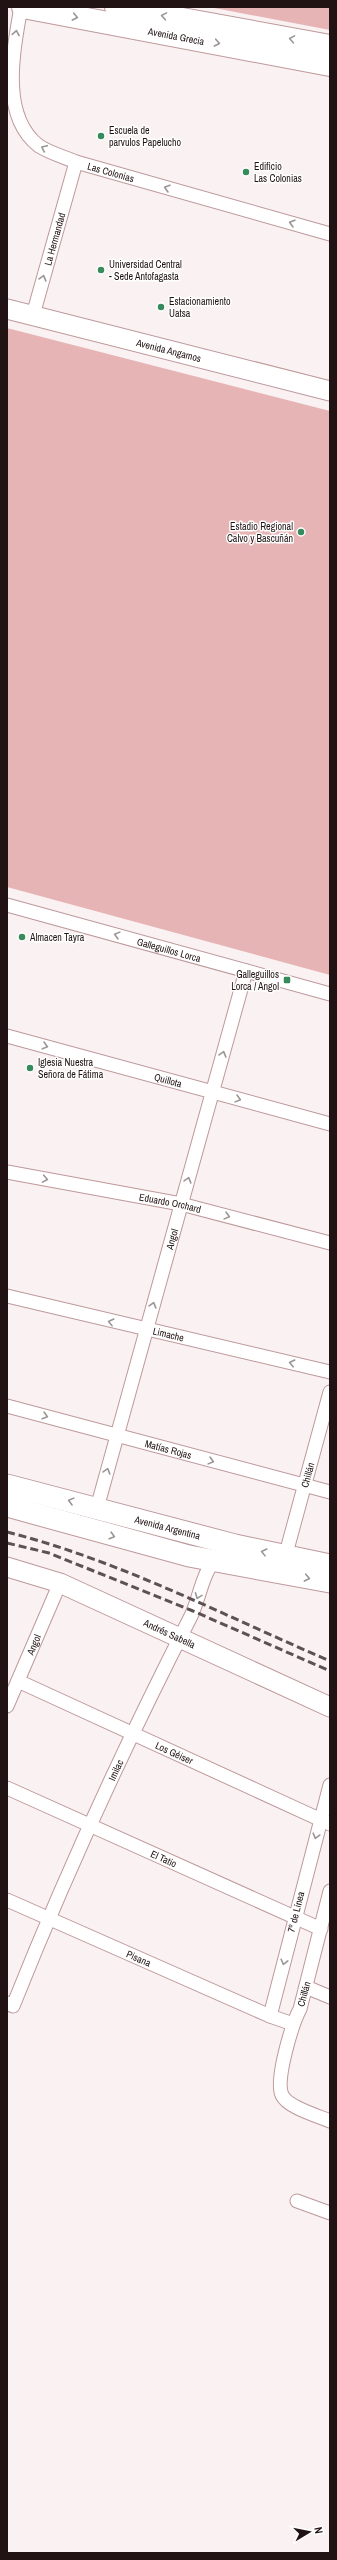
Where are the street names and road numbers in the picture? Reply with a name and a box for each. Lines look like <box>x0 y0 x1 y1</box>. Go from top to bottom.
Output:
street label: Avenida Grecia <box>146 24 206 48</box>
street label: Las Colonias <box>86 159 136 185</box>
street label: La Hermandad <box>41 211 68 267</box>
street label: Avenida Angamos <box>134 335 203 365</box>
street label: Galleguillos Lorca <box>136 935 203 965</box>
street label: Quillota <box>153 1070 184 1090</box>
street label: Eduardo Orchard <box>138 1190 203 1215</box>
street label: Angol <box>162 1227 181 1252</box>
street label: Limache <box>152 1324 186 1344</box>
street label: Matías Rojas <box>144 1437 193 1461</box>
street label: Chillán <box>298 1461 317 1489</box>
street label: Avenida Argentina <box>132 1512 202 1542</box>
street label: Andrés Sabella <box>141 1615 198 1651</box>
street label: Angol <box>23 1632 44 1658</box>
street label: Los Géiser <box>153 1738 196 1767</box>
street label: Imilac <box>105 1757 126 1783</box>
street label: El Tatio <box>149 1847 179 1870</box>
street label: 7º de Línea <box>285 1890 307 1934</box>
street label: Pisana <box>124 1947 153 1969</box>
street label: Chillán <box>294 1980 314 2008</box>

